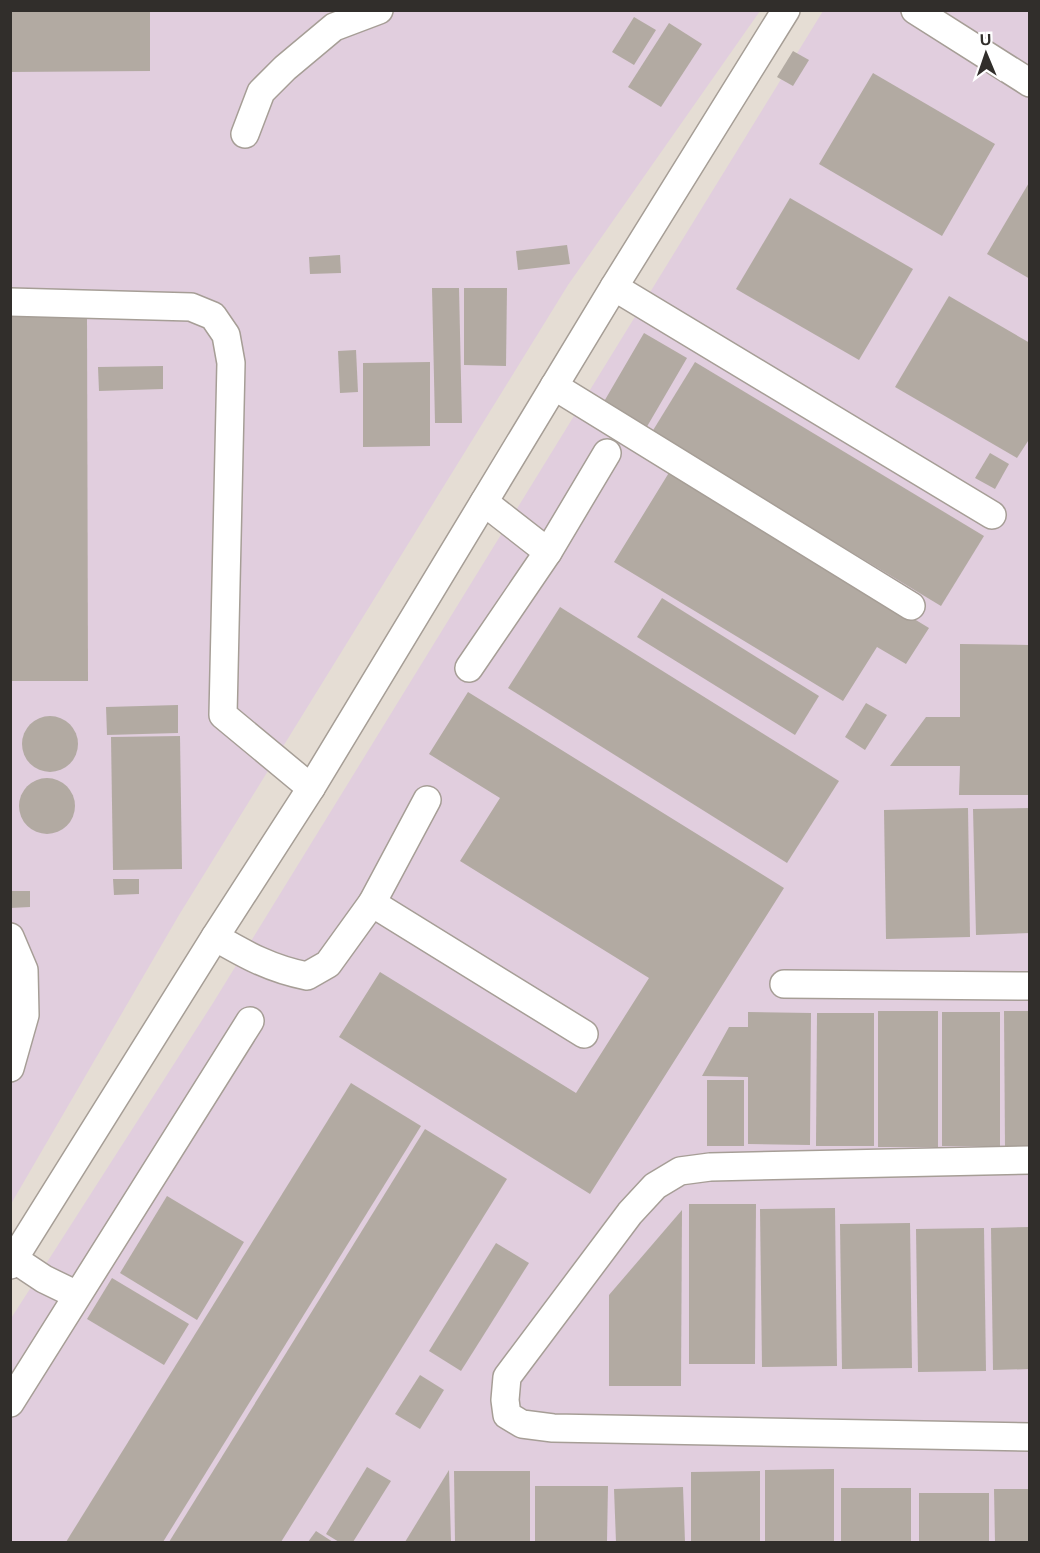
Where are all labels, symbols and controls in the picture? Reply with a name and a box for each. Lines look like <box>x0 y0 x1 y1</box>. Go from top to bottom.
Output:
north arrow <box>956 24 1016 84</box>
text: U <box>979 31 992 48</box>

